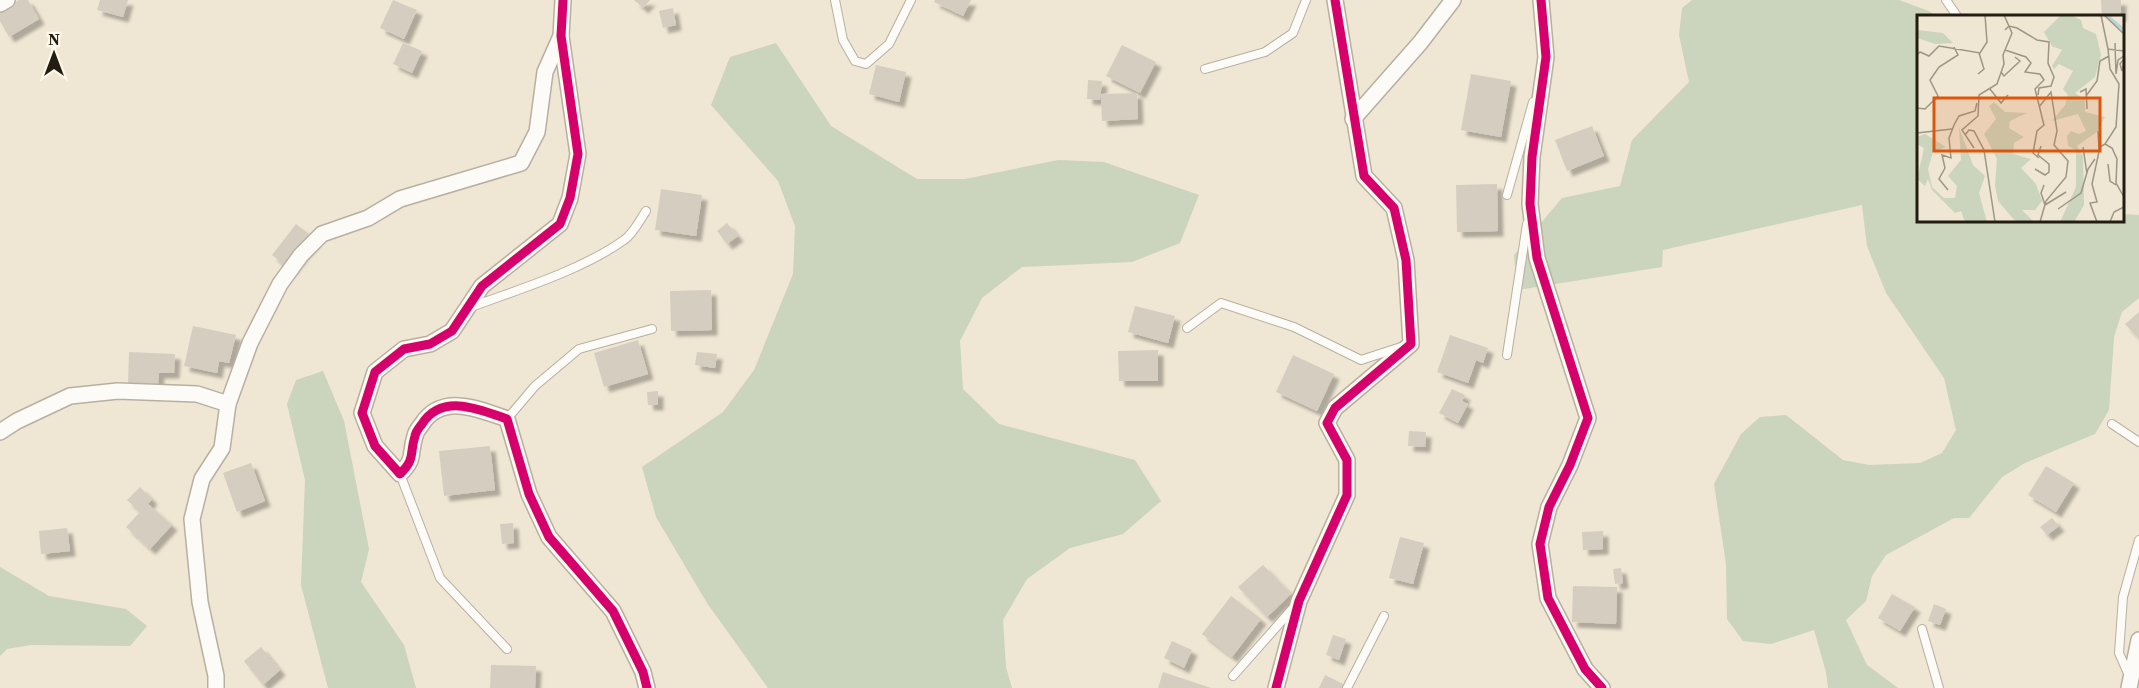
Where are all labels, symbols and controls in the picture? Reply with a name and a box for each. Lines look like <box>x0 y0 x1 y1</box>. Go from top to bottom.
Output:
inset map <box>1917 15 2124 222</box>
north arrow <box>24 24 84 84</box>
text: N <box>48 28 60 50</box>

